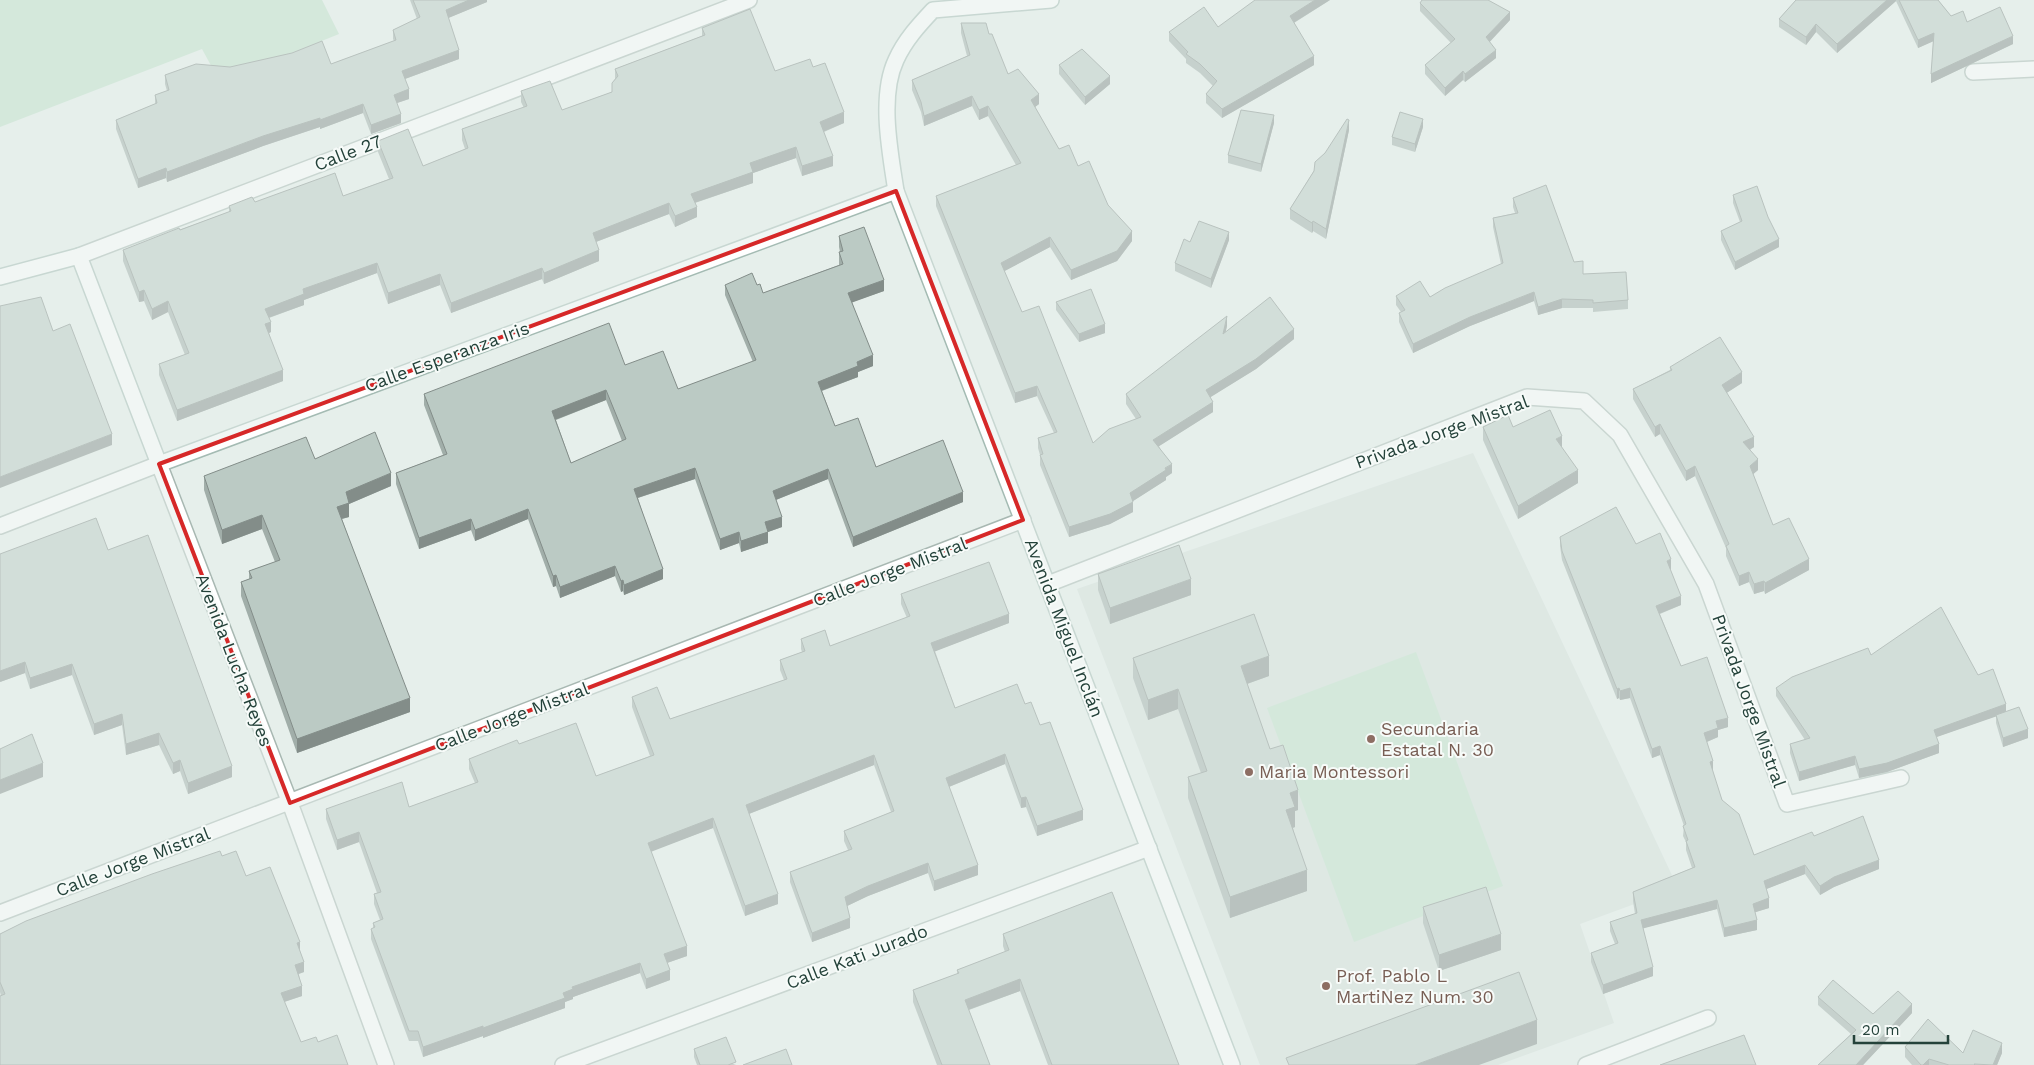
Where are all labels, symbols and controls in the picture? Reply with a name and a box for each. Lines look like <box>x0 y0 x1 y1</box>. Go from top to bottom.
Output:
street label: Calle 27 <box>311 130 384 175</box>
street label: Calle Esperanza Iris <box>362 317 532 396</box>
street label: Privada Jorge Mistral <box>1352 390 1532 473</box>
street label: Calle Jorge Mistral <box>810 532 970 611</box>
street label: Avenida Miguel Inclán <box>1021 536 1108 720</box>
street label: Avenida Lucha Reyes <box>192 570 277 749</box>
street label: Privada Jorge Mistral <box>1708 611 1791 791</box>
street label: Calle Jorge Mistral <box>432 677 592 756</box>
place label: Secundaria Estatal N. 30 <box>1381 718 1494 760</box>
marker: Secundaria Estatal N. 30 <box>1365 733 1377 745</box>
place label: Maria Montessori <box>1259 761 1409 782</box>
marker: Maria Montessori <box>1243 766 1255 778</box>
street label: Calle Jorge Mistral <box>53 822 213 901</box>
street label: Calle Kati Jurado <box>783 920 931 993</box>
place label: Prof. Pablo L MartiNez Num. 30 <box>1336 965 1494 1007</box>
marker: Prof. Pablo L MartiNez Num. 30 <box>1320 980 1332 992</box>
scale bar <box>1854 1012 1948 1044</box>
text: 20 m <box>1862 1021 1900 1039</box>

